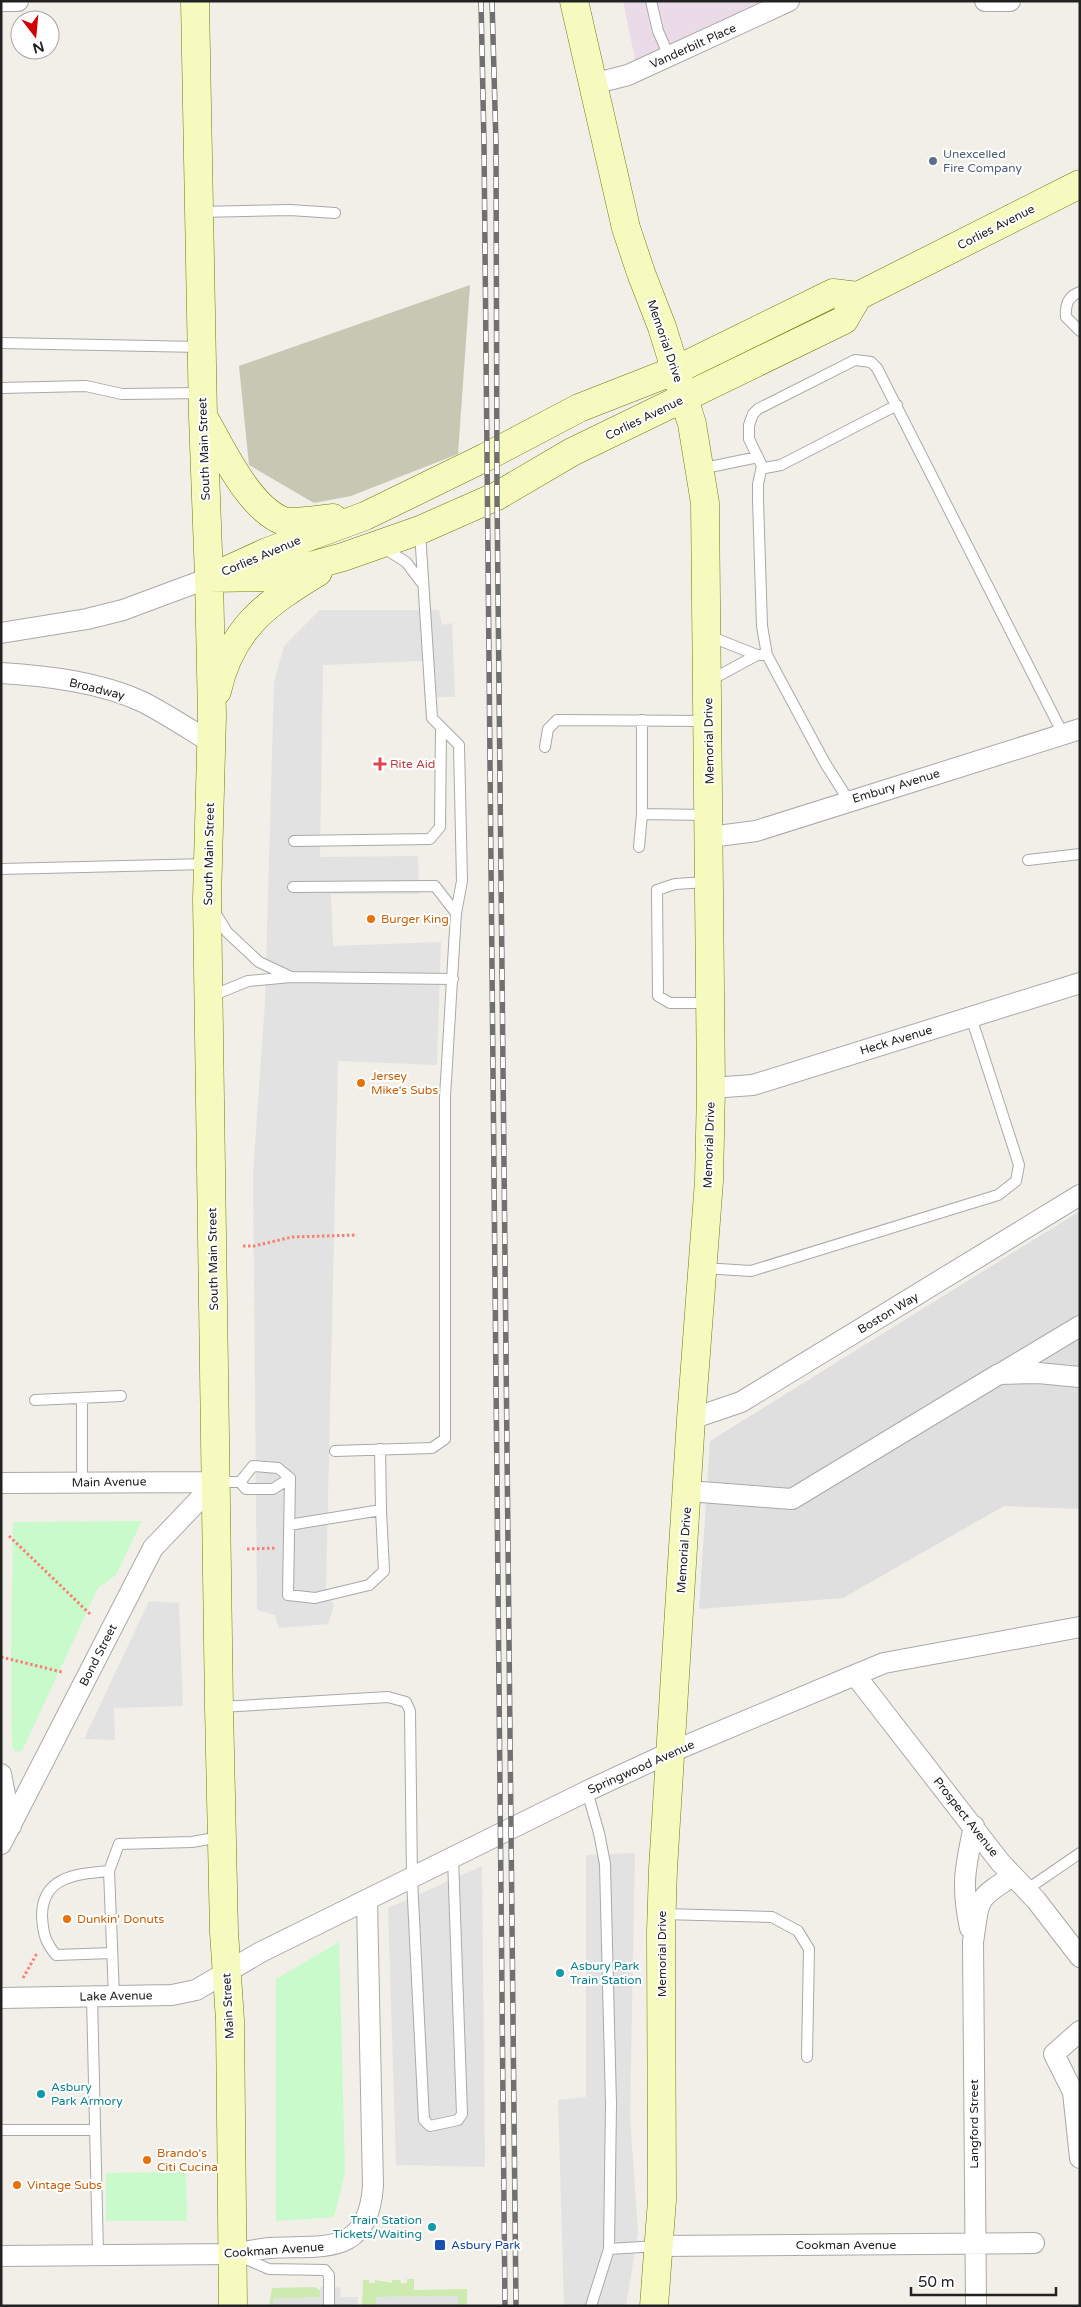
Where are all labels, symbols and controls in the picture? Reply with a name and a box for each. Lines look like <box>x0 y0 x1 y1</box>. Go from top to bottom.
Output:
north arrow <box>10 10 60 60</box>
street label: Vanderbilt Place <box>648 21 738 71</box>
text: N <box>31 37 46 57</box>
place label: Unexcelled Fire Company <box>943 147 1022 175</box>
marker: Unexcelled Fire Company <box>927 155 939 167</box>
street label: Corlies Avenue <box>955 201 1037 252</box>
street label: Memorial Drive <box>644 298 686 384</box>
street label: Corlies Avenue <box>603 393 685 443</box>
street label: South Main Street <box>195 397 213 501</box>
street label: Corlies Avenue <box>219 533 303 579</box>
street label: Broadway <box>68 675 127 703</box>
street label: Memorial Drive <box>701 697 717 784</box>
place label: Rite Aid <box>390 757 435 771</box>
marker: Rite Aid <box>374 758 386 770</box>
street label: Embury Avenue <box>851 766 942 806</box>
street label: South Main Street <box>201 802 217 906</box>
place label: Burger King <box>381 912 449 926</box>
marker: Burger King <box>365 913 377 925</box>
street label: Heck Avenue <box>858 1022 934 1058</box>
place label: Jersey Mike's Subs <box>371 1069 438 1097</box>
marker: Jersey Mike's Subs <box>355 1077 367 1089</box>
street label: Memorial Drive <box>700 1101 718 1188</box>
street label: South Main Street <box>205 1207 221 1311</box>
street label: Boston Way <box>855 1289 921 1337</box>
street label: Main Avenue <box>72 1474 147 1490</box>
street label: Memorial Drive <box>674 1506 694 1594</box>
street label: Bond Street <box>76 1621 120 1688</box>
street label: Springwood Avenue <box>586 1737 697 1797</box>
street label: Prospect Avenue <box>931 1775 1001 1860</box>
street label: Memorial Drive <box>655 1911 669 1997</box>
place label: Dunkin' Donuts <box>77 1912 164 1926</box>
marker: Dunkin' Donuts <box>61 1913 73 1925</box>
place label: Asbury Park Train Station <box>570 1959 642 1987</box>
marker: Asbury Park Train Station <box>554 1967 566 1979</box>
street label: Main Street <box>219 1972 237 2039</box>
street label: Lake Avenue <box>79 1988 153 2004</box>
street label: Langford Street <box>967 2079 981 2169</box>
place label: Asbury Park Armory <box>51 2080 123 2108</box>
marker: Asbury Park Armory <box>35 2088 47 2100</box>
place label: Brando's Citi Cucina <box>157 2146 218 2174</box>
marker: Brando's Citi Cucina <box>141 2154 153 2166</box>
place label: Vintage Subs <box>27 2178 102 2192</box>
marker: Vintage Subs <box>11 2179 23 2191</box>
place label: Train Station Tickets/Waiting <box>333 2213 422 2241</box>
marker: Train Station Tickets/Waiting <box>426 2221 438 2233</box>
marker: Asbury Park <box>433 2238 447 2252</box>
place label: Asbury Park <box>451 2238 521 2252</box>
street label: Cookman Avenue <box>796 2238 896 2252</box>
street label: Cookman Avenue <box>223 2240 325 2260</box>
scale bar <box>911 2264 1056 2296</box>
text: 50 m <box>918 2273 955 2291</box>

